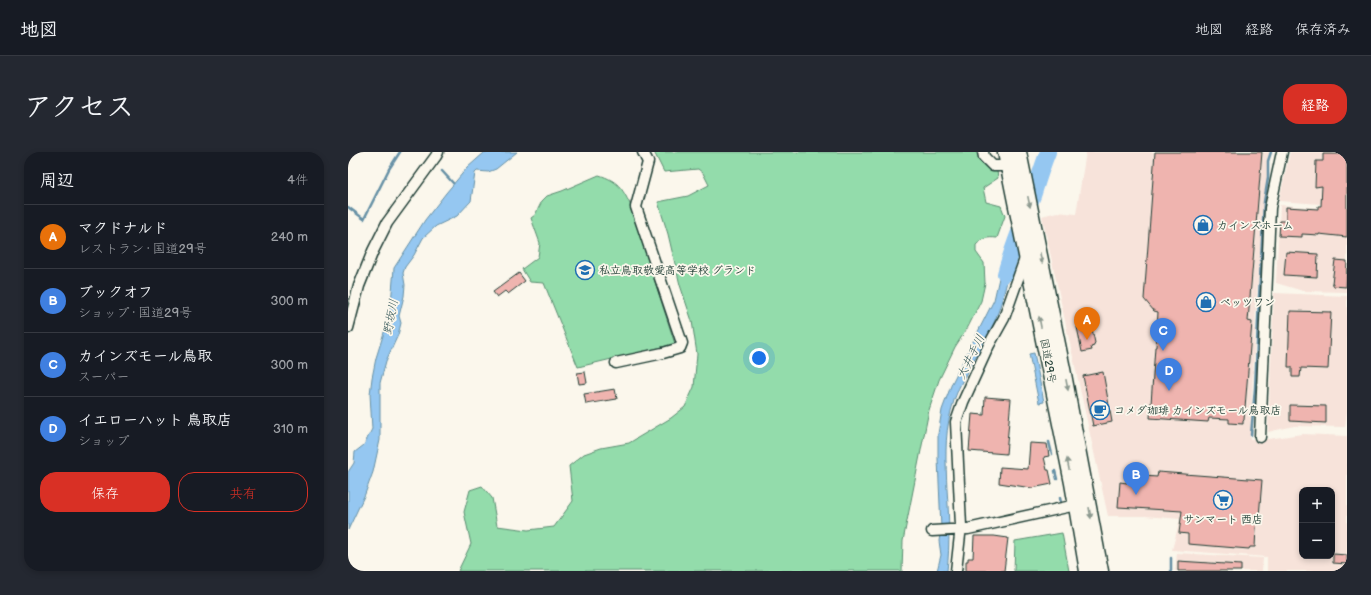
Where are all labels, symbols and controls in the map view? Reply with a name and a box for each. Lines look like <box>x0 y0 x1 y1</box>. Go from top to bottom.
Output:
text: 地図 <box>20 19 58 42</box>
text: 地図 <box>1195 21 1223 38</box>
text: 経路 <box>1245 21 1273 38</box>
text: 保存済み <box>1295 21 1351 38</box>
button: 経路 <box>1283 84 1347 124</box>
text: アクセス <box>24 91 134 124</box>
text: 周辺 <box>40 171 74 191</box>
text: 4件 <box>287 172 308 188</box>
one-way arrow <box>1027 196 1033 208</box>
shop icon: カインズホーム <box>1192 214 1214 236</box>
text: マクドナルド <box>78 219 167 238</box>
place label: カインズホーム <box>1217 219 1294 232</box>
text: A <box>49 229 57 245</box>
text: 240 m <box>271 229 308 245</box>
text: レストラン · 国道29号 <box>78 241 207 257</box>
one-way arrow <box>1038 251 1044 264</box>
school or university icon: 私立鳥取敬愛高等学校 グランド <box>574 259 596 281</box>
place label: 私立鳥取敬愛高等学校 グランド <box>599 264 756 277</box>
text: ブックオフ <box>78 283 153 302</box>
shop icon: ペッツワン <box>1195 291 1217 313</box>
text: B <box>48 293 58 309</box>
text: 300 m <box>270 293 308 309</box>
place label: ペッツワン <box>1220 296 1275 309</box>
water label: 野坂川 <box>380 298 402 336</box>
text: ショップ · 国道29号 <box>78 305 192 321</box>
pin: A <box>1074 307 1100 340</box>
one-way arrow <box>1037 316 1043 329</box>
pin: C <box>1150 318 1176 351</box>
water label: 大井手川 <box>954 332 988 382</box>
street label: 国道29号 <box>1037 337 1059 385</box>
text: カインズモール鳥取 <box>78 347 212 366</box>
your location <box>749 348 769 368</box>
text: C <box>48 357 58 373</box>
text: 300 m <box>270 357 308 373</box>
pin: D <box>1156 358 1182 391</box>
text: スーパー <box>78 369 129 385</box>
one-way arrow <box>1064 379 1070 391</box>
cafe icon: コメダ珈琲 カインズモール鳥取店 <box>1089 399 1111 421</box>
place label: コメダ珈琲 カインズモール鳥取店 <box>1114 404 1282 417</box>
text: イエローハット 鳥取店 <box>78 411 232 430</box>
text: D <box>48 421 58 437</box>
text: 310 m <box>273 421 308 437</box>
text: ショップ <box>78 433 129 449</box>
one-way arrow <box>1065 458 1071 470</box>
pin: B <box>1123 462 1149 495</box>
button: 保存 <box>40 472 170 512</box>
button: 共有 <box>178 472 308 512</box>
map controls <box>1299 487 1335 559</box>
button: + <box>1299 487 1335 523</box>
supermarket icon: サンマート 西店 <box>1212 489 1234 511</box>
one-way arrow <box>1087 507 1093 519</box>
place label: サンマート 西店 <box>1183 513 1263 526</box>
button: − <box>1299 523 1335 559</box>

